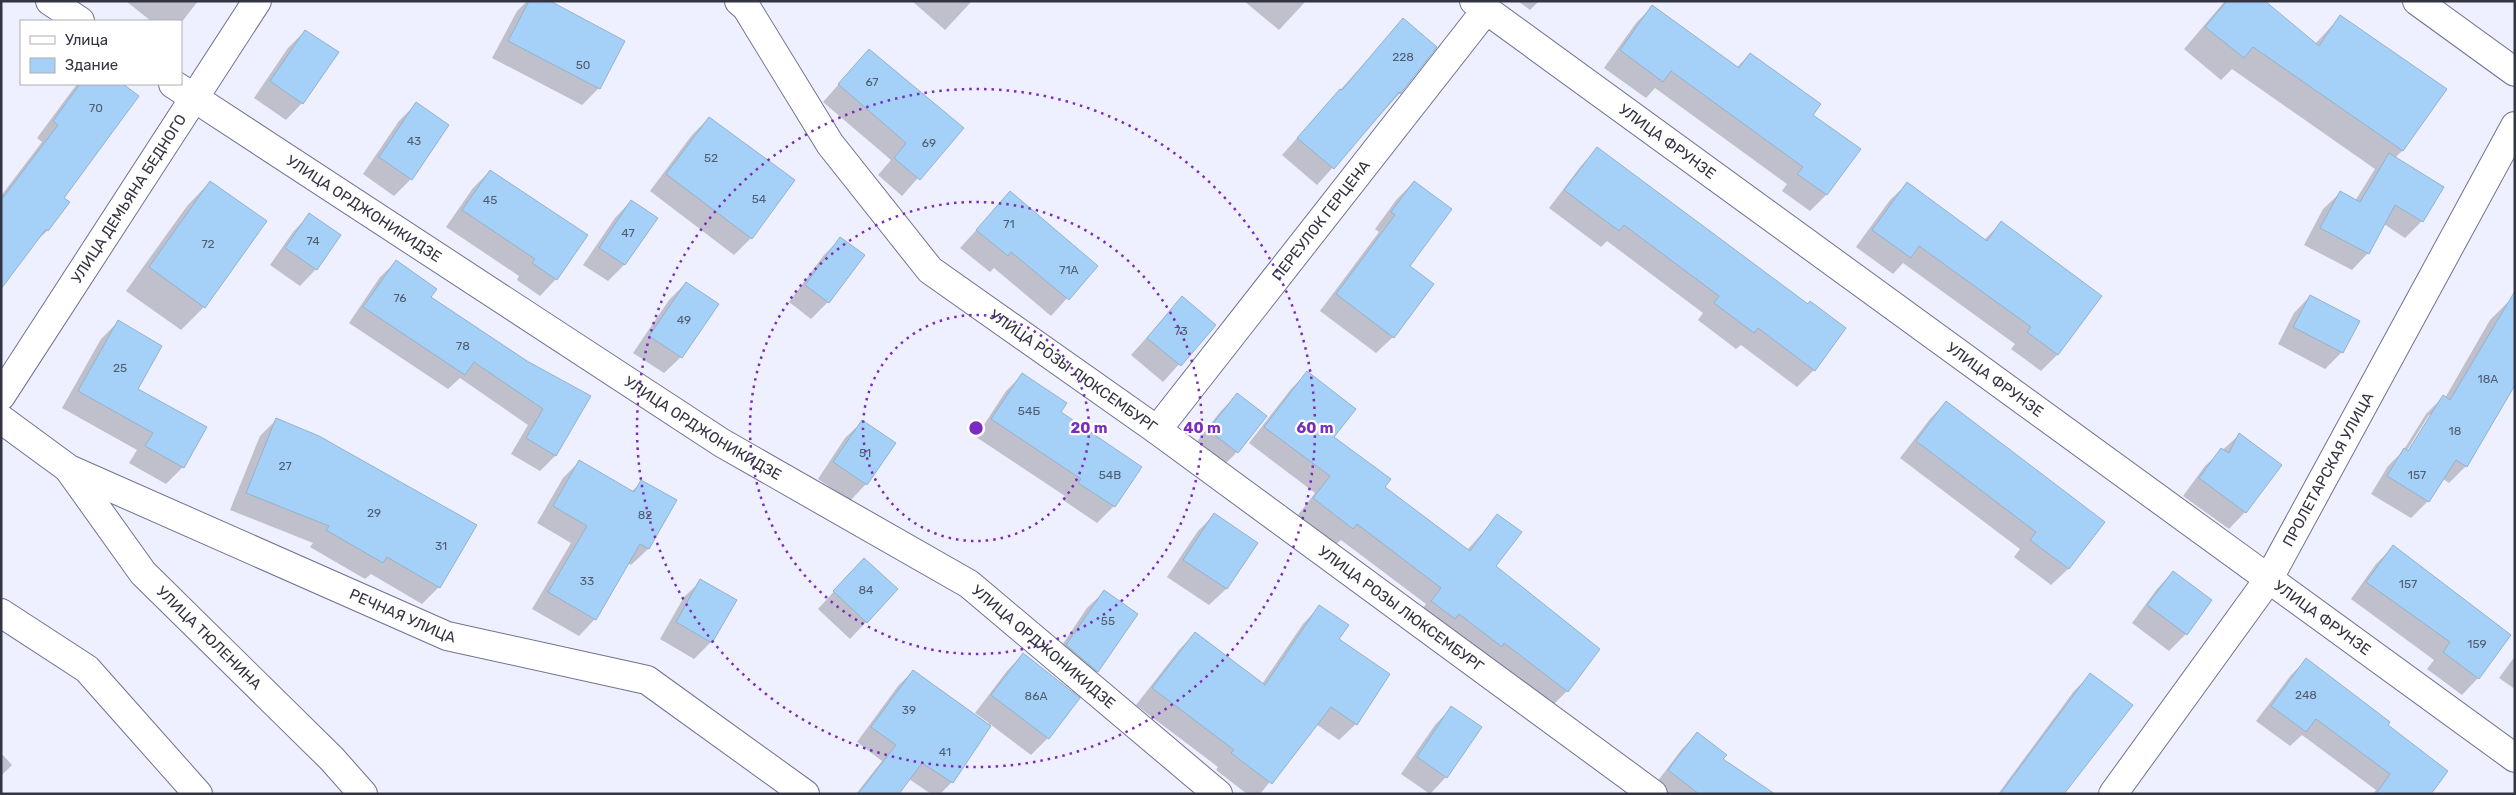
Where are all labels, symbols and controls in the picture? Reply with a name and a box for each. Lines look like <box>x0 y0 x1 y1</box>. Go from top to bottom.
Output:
legend <box>20 20 182 85</box>
text: Улица <box>65 31 108 49</box>
house number: 228 <box>1392 50 1414 64</box>
text: Здание <box>65 56 118 74</box>
house number: 50 <box>576 58 590 72</box>
house number: 67 <box>865 75 879 89</box>
street label: УЛИЦА ФРУНЗЕ <box>1615 100 1719 183</box>
house number: 70 <box>89 101 103 115</box>
street label: УЛИЦА ДЕМЬЯНА БЕДНОГО <box>67 111 190 287</box>
house number: 43 <box>407 134 421 148</box>
house number: 69 <box>922 136 936 150</box>
street label: УЛИЦА ОРДЖОНИКИДЗЕ <box>283 151 445 266</box>
house number: 52 <box>704 151 718 165</box>
street label: ПЕРЕУЛОК ГЕРЦЕНА <box>1268 157 1374 285</box>
house number: 54 <box>752 192 767 206</box>
house number: 45 <box>483 193 497 207</box>
house number: 71 <box>1003 217 1015 231</box>
house number: 47 <box>621 226 635 240</box>
house number: 74 <box>306 234 320 248</box>
house number: 72 <box>201 237 215 251</box>
house number: 71А <box>1059 263 1079 277</box>
house number: 76 <box>393 291 407 305</box>
street label: УЛИЦА РОЗЫ ЛЮКСЕМБУРГ <box>986 306 1161 436</box>
house number: 49 <box>677 313 691 327</box>
house number: 73 <box>1174 324 1188 338</box>
house number: 78 <box>456 339 470 353</box>
street label: УЛИЦА ФРУНЗЕ <box>1943 339 2047 421</box>
house number: 25 <box>113 361 127 375</box>
house number: 18А <box>2478 372 2498 386</box>
street label: УЛИЦА ОРДЖОНИКИДЗЕ <box>621 373 785 484</box>
street label: ПРОЛЕТАРСКАЯ УЛИЦА <box>2279 389 2377 550</box>
house number: 54Б <box>1018 404 1040 418</box>
centre of rings <box>967 419 985 437</box>
text: 20 m <box>1071 419 1107 437</box>
text: 40 m <box>1183 419 1221 437</box>
text: 60 m <box>1297 419 1333 437</box>
house number: 18 <box>2449 424 2461 438</box>
house number: 51 <box>859 446 871 460</box>
house number: 27 <box>278 459 292 473</box>
house number: 54В <box>1099 468 1121 482</box>
house number: 157 <box>2408 468 2426 482</box>
house number: 29 <box>367 506 381 520</box>
house number: 82 <box>638 508 652 522</box>
house number: 31 <box>435 539 447 553</box>
street label: УЛИЦА РОЗЫ ЛЮКСЕМБУРГ <box>1315 542 1487 676</box>
house number: 33 <box>580 574 594 588</box>
street label: УЛИЦА ФРУНЗЕ <box>2270 577 2374 659</box>
house number: 157 <box>2399 577 2417 591</box>
street label: УЛИЦА ОРДЖОНИКИДЗЕ <box>968 581 1119 712</box>
street label: УЛИЦА ТЮЛЕНИНА <box>153 582 265 693</box>
house number: 84 <box>858 583 874 597</box>
street label: РЕЧНАЯ УЛИЦА <box>347 585 457 647</box>
house number: 55 <box>1101 614 1115 628</box>
house number: 159 <box>2467 637 2487 651</box>
house number: 248 <box>2295 688 2317 702</box>
house number: 86А <box>1025 689 1047 703</box>
house number: 39 <box>902 703 916 717</box>
house number: 41 <box>939 745 951 759</box>

